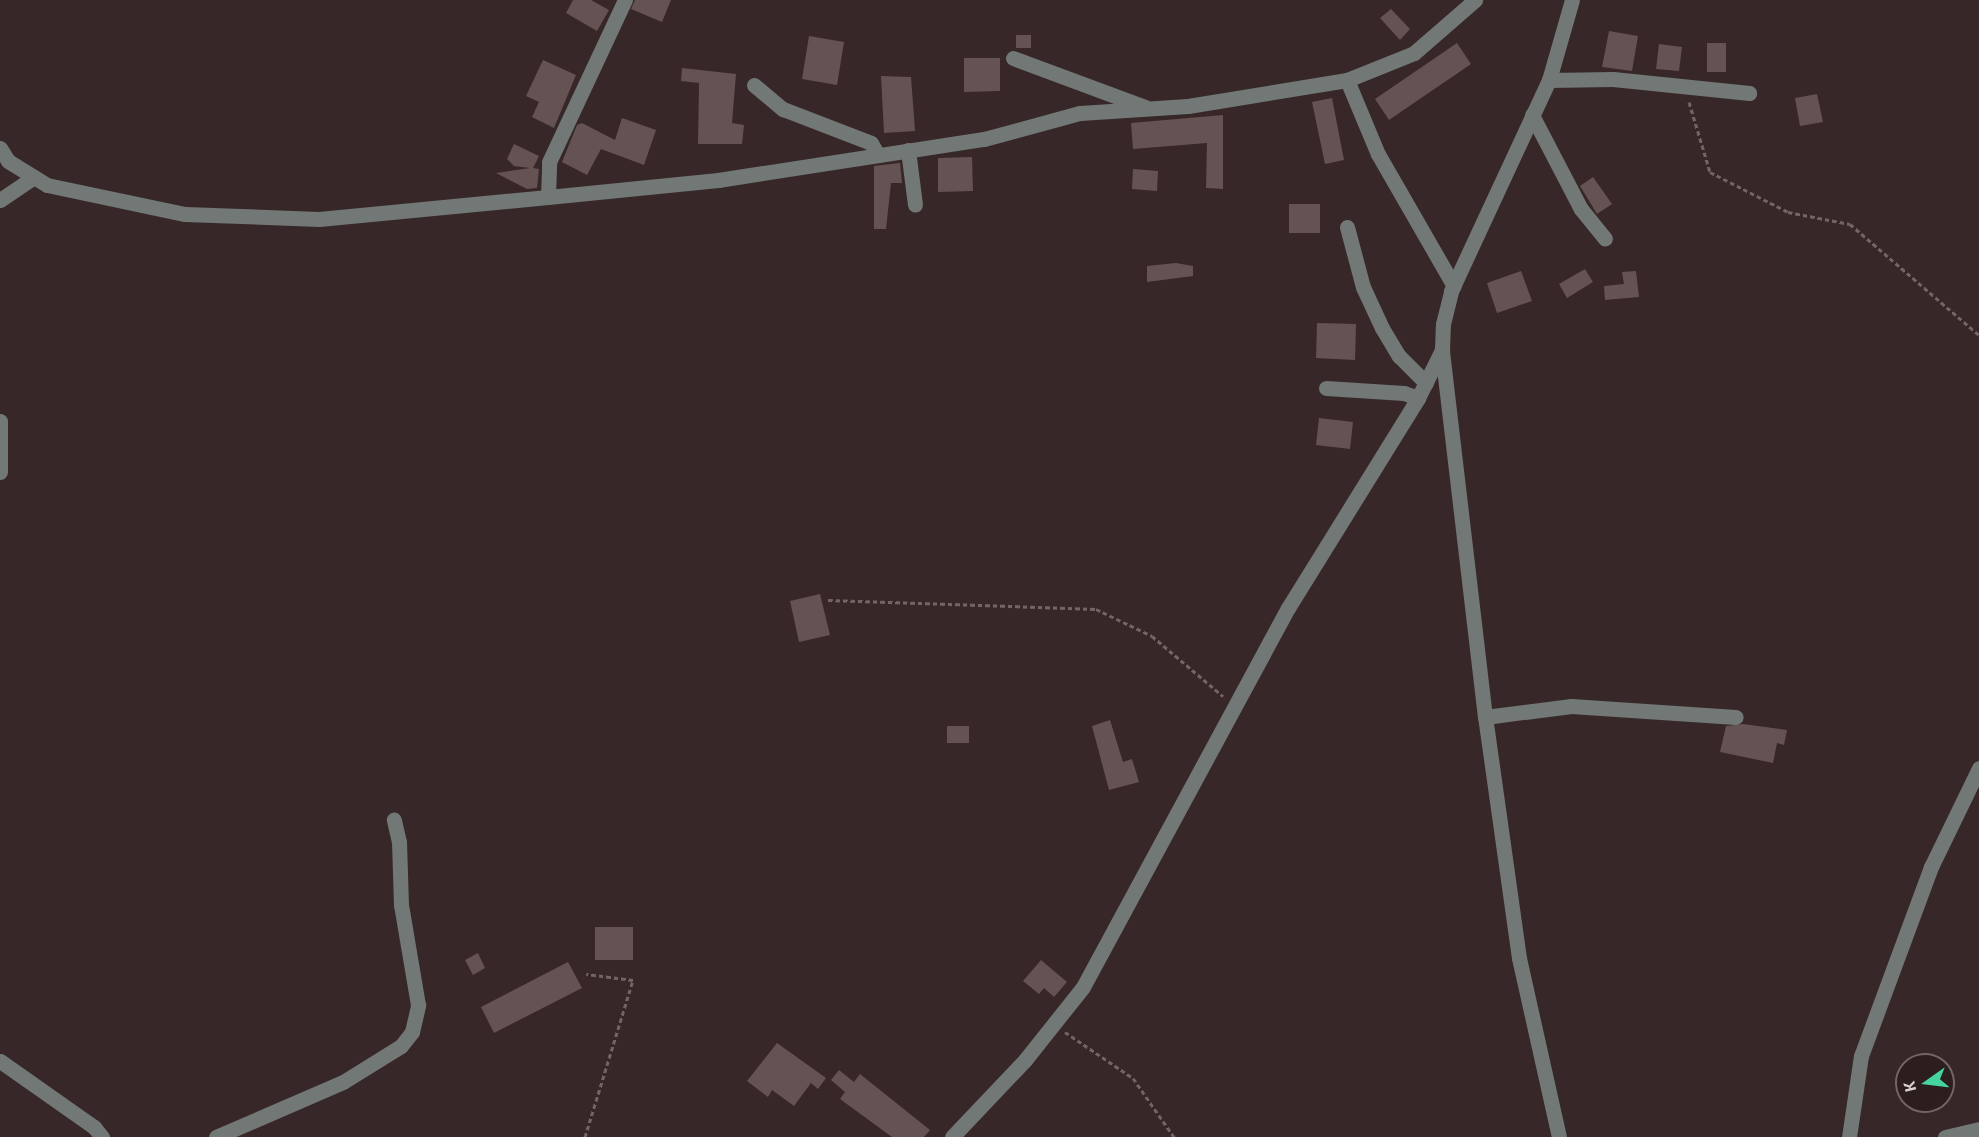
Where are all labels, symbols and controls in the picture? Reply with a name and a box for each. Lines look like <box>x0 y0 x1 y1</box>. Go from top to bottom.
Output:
north arrow <box>1895 1053 1955 1113</box>
text: K <box>1899 1080 1919 1094</box>

